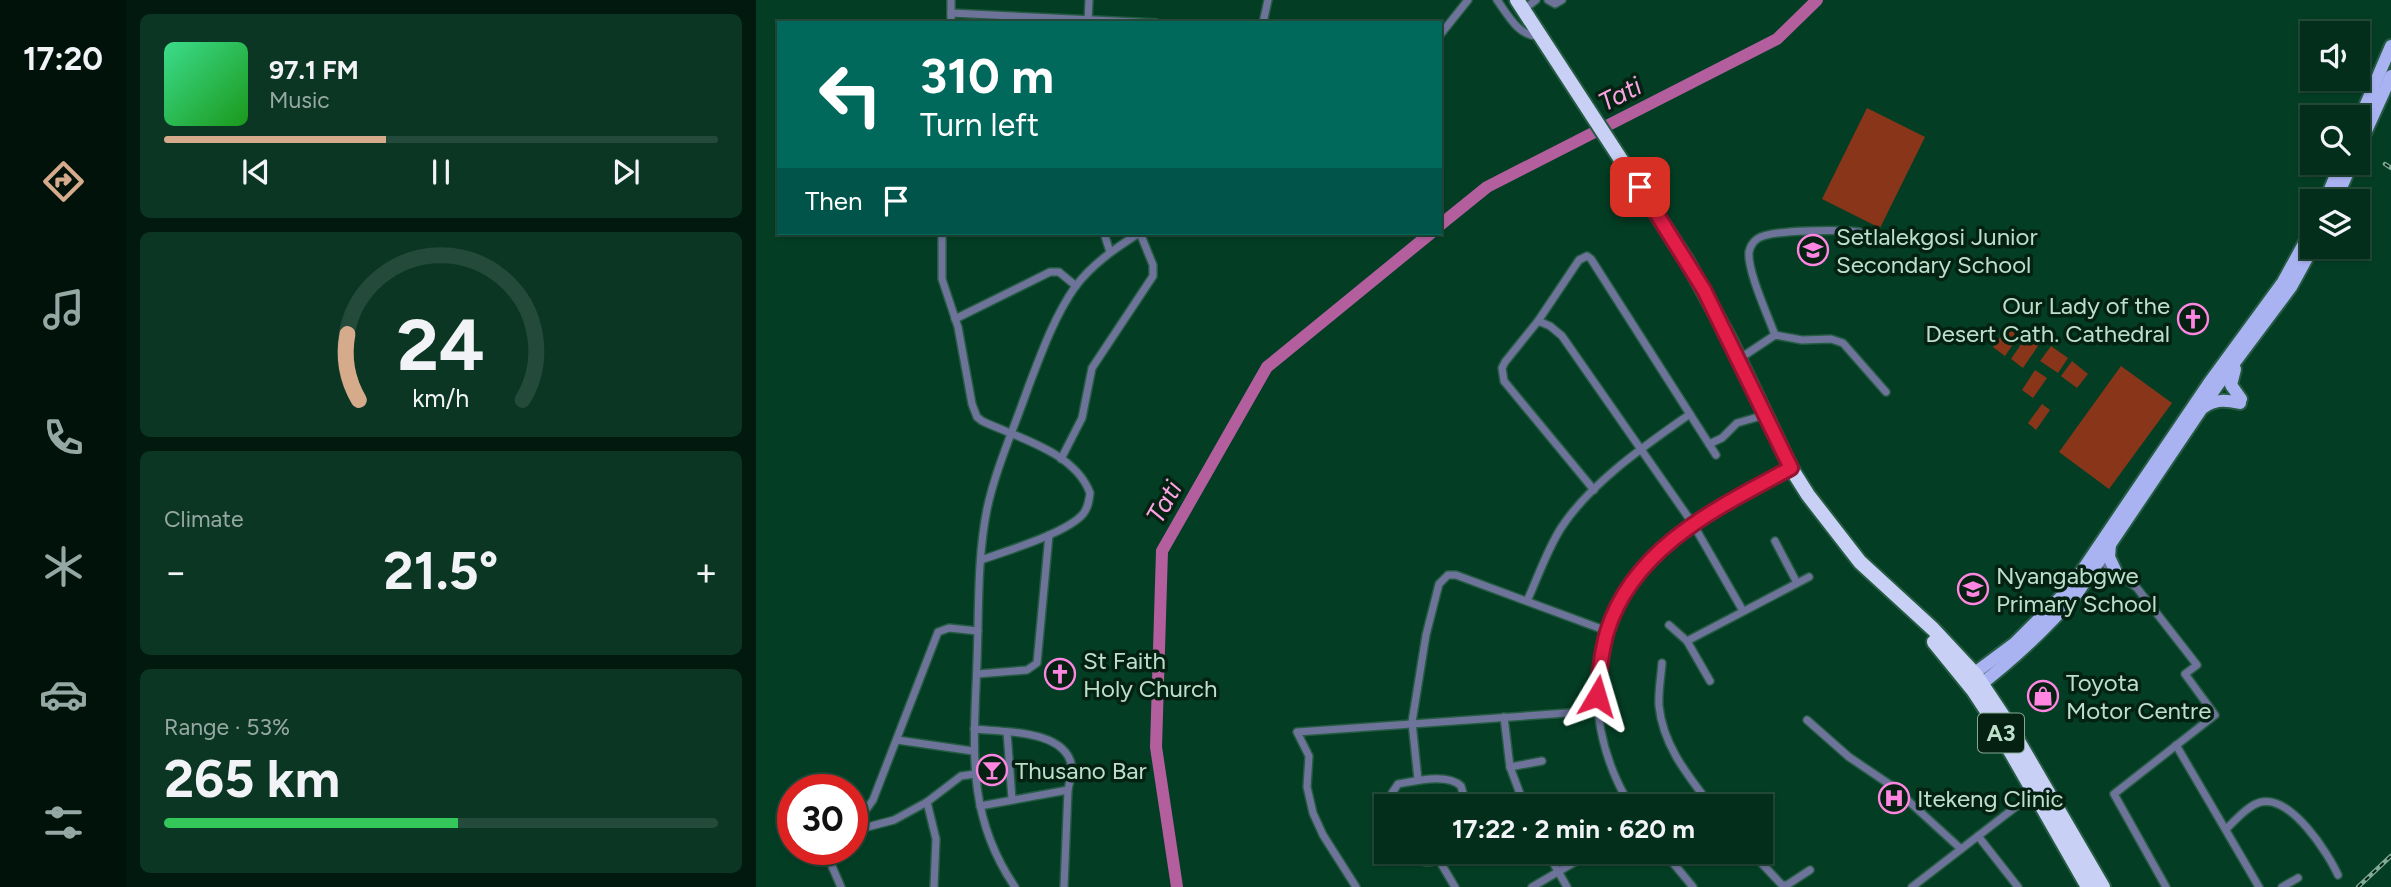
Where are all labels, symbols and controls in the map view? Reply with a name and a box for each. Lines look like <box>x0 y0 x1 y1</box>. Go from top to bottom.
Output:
map controls <box>2300 21 2370 259</box>
button: sound <box>2300 21 2370 91</box>
text: 17:20 <box>23 40 103 78</box>
text: 310 m <box>920 46 1054 105</box>
icon: left <box>805 49 896 140</box>
text: 97.1 FM <box>269 54 359 86</box>
water label: Tati <box>1593 69 1648 118</box>
text: Music <box>269 86 330 114</box>
button: search <box>2300 105 2370 175</box>
text: Turn left <box>920 106 1039 144</box>
icon: previous <box>237 153 275 191</box>
icon: pause <box>422 153 460 191</box>
icon: next <box>607 153 645 191</box>
icon: directions <box>39 157 88 206</box>
pin <box>1610 157 1670 217</box>
icon: arrive <box>1621 168 1659 206</box>
icon: arrive <box>877 182 915 220</box>
text: Then <box>805 185 863 217</box>
button: layers <box>2300 189 2370 259</box>
place label: Setlalekgosi Junior Secondary School <box>1836 222 2038 279</box>
school or university icon: Setlalekgosi Junior Secondary School <box>1796 233 1830 267</box>
icon: music <box>39 285 88 334</box>
place label: Our Lady of the Desert Cath. Cathedral <box>1925 291 2170 348</box>
text: 24 <box>397 302 485 389</box>
church icon: Our Lady of the Desert Cath. Cathedral <box>2176 302 2210 336</box>
text: km/h <box>412 383 470 413</box>
icon: phone <box>39 413 88 462</box>
water label: Tati <box>1139 474 1189 529</box>
text: Climate <box>164 505 243 533</box>
text: 21.5° <box>384 540 498 602</box>
icon: climate <box>39 542 88 591</box>
text: − <box>164 549 188 595</box>
text: + <box>694 549 718 595</box>
place label: Nyangabgwe Primary School <box>1996 561 2157 618</box>
school or university icon: Nyangabgwe Primary School <box>1956 572 1990 606</box>
place label: St Faith Holy Church <box>1083 646 1217 703</box>
church icon: St Faith Holy Church <box>1043 657 1077 691</box>
position arrow <box>1560 659 1634 733</box>
place label: Toyota Motor Centre <box>2066 668 2211 725</box>
icon: car <box>39 670 88 719</box>
shop icon: Toyota Motor Centre <box>2026 679 2060 713</box>
text: Range · 53% <box>164 713 290 741</box>
road number: A3 <box>1978 713 2024 752</box>
text: 265 km <box>164 748 340 810</box>
bar icon: Thusano Bar <box>975 753 1009 787</box>
place label: Thusano Bar <box>1015 756 1147 785</box>
speed limit sign: 30 <box>777 774 868 865</box>
hospital icon: Itekeng Clinic <box>1877 781 1911 815</box>
place label: Itekeng Clinic <box>1917 784 2064 813</box>
icon: filters <box>39 798 88 847</box>
text: 17:22 · 2 min · 620 m <box>1452 813 1695 845</box>

